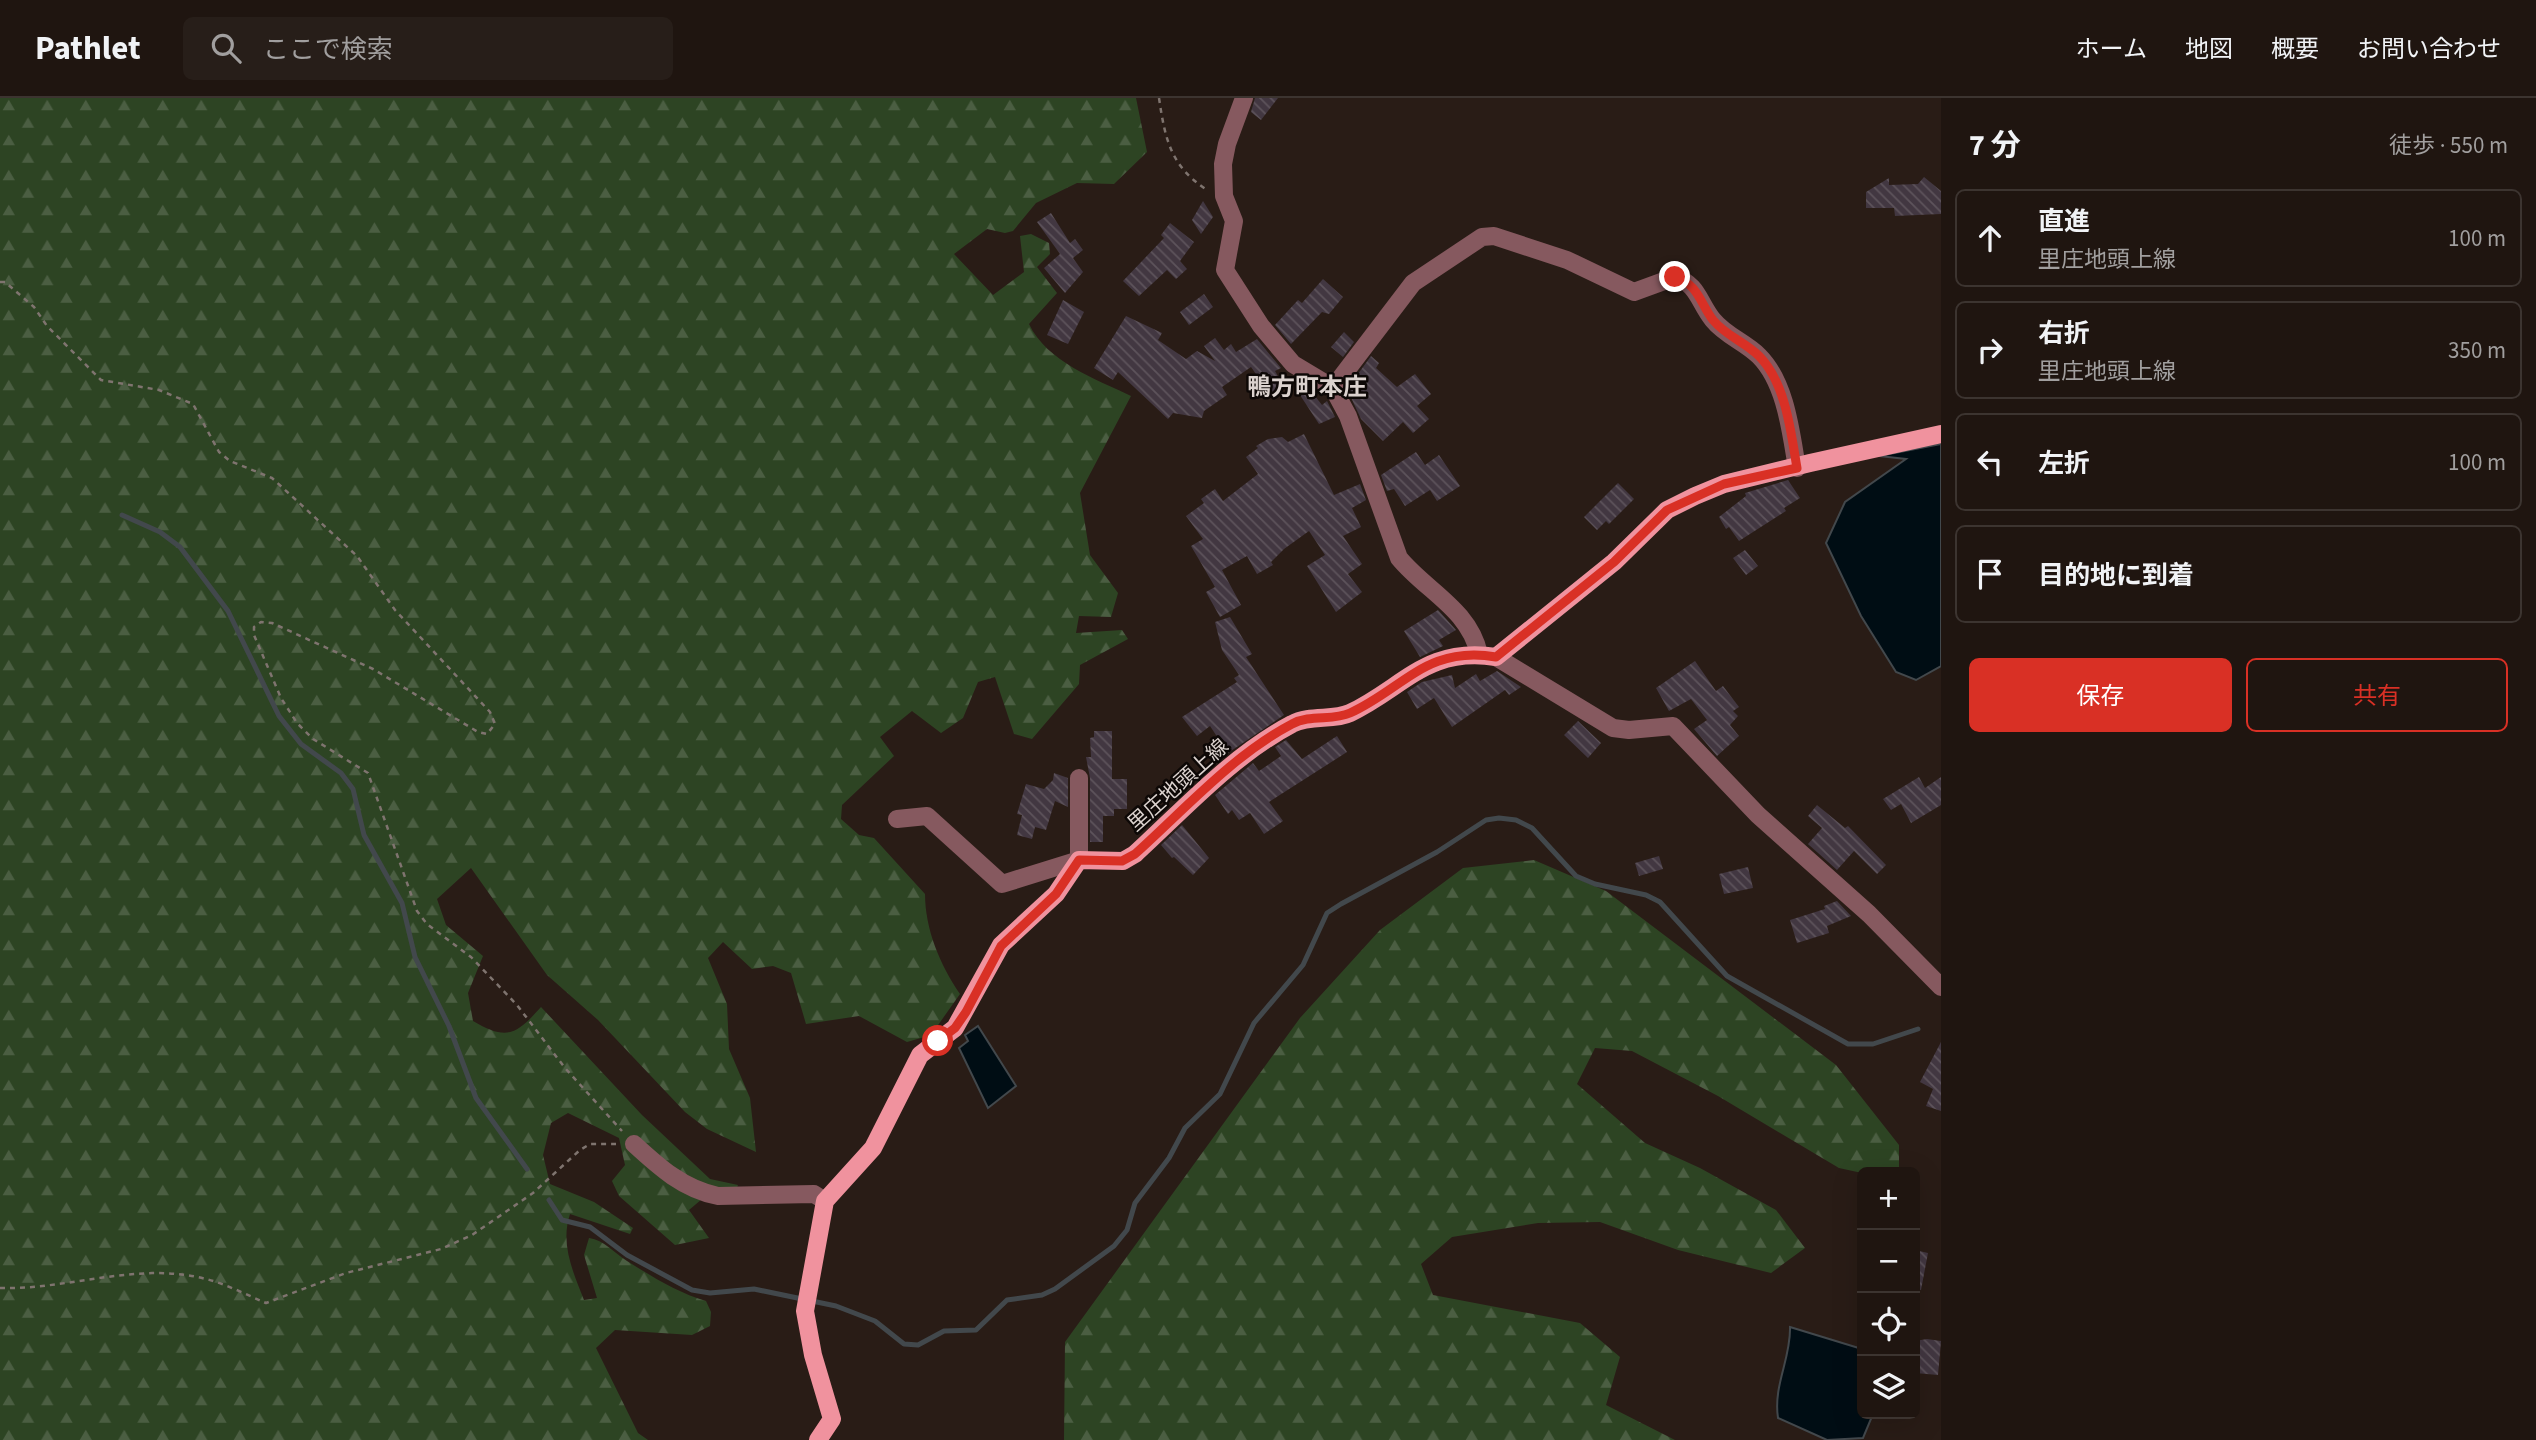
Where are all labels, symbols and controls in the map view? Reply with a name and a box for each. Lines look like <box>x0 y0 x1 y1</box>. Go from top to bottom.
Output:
search box <box>183 17 673 80</box>
text: Pathlet <box>35 25 141 72</box>
icon: search <box>207 29 245 67</box>
text: ここで検索 <box>263 31 393 68</box>
text: ホーム <box>2076 32 2147 67</box>
text: 地図 <box>2185 32 2233 67</box>
text: 概要 <box>2271 32 2319 67</box>
text: お問い合わせ <box>2357 32 2501 67</box>
text: 7 分 <box>1969 124 2021 167</box>
text: 徒歩 · 550 m <box>2389 129 2508 162</box>
text: 直進 <box>2038 203 2090 240</box>
icon: ahead <box>1971 219 2009 257</box>
text: 100 m <box>2448 222 2506 255</box>
text: 里庄地頭上線 <box>2038 243 2176 276</box>
route end <box>1659 261 1690 292</box>
text: 右折 <box>2038 315 2090 352</box>
icon: right <box>1971 331 2009 369</box>
text: 350 m <box>2448 334 2506 367</box>
text: 里庄地頭上線 <box>2038 355 2176 388</box>
district label: 鴨方町本庄 <box>1247 370 1367 405</box>
icon: left <box>1971 443 2009 481</box>
text: 左折 <box>2038 445 2090 482</box>
text: 100 m <box>2448 446 2506 479</box>
icon: arrive <box>1971 555 2009 593</box>
text: 目的地に到着 <box>2038 557 2194 594</box>
button: 保存 <box>1969 658 2232 732</box>
button: 共有 <box>2246 658 2508 732</box>
street label: 里庄地頭上線 <box>1121 732 1235 838</box>
route start <box>922 1025 953 1056</box>
map controls <box>1857 1167 1920 1419</box>
button: + <box>1857 1167 1920 1230</box>
button: − <box>1857 1230 1920 1293</box>
button: locate <box>1857 1293 1920 1356</box>
button: layers <box>1857 1356 1920 1419</box>

